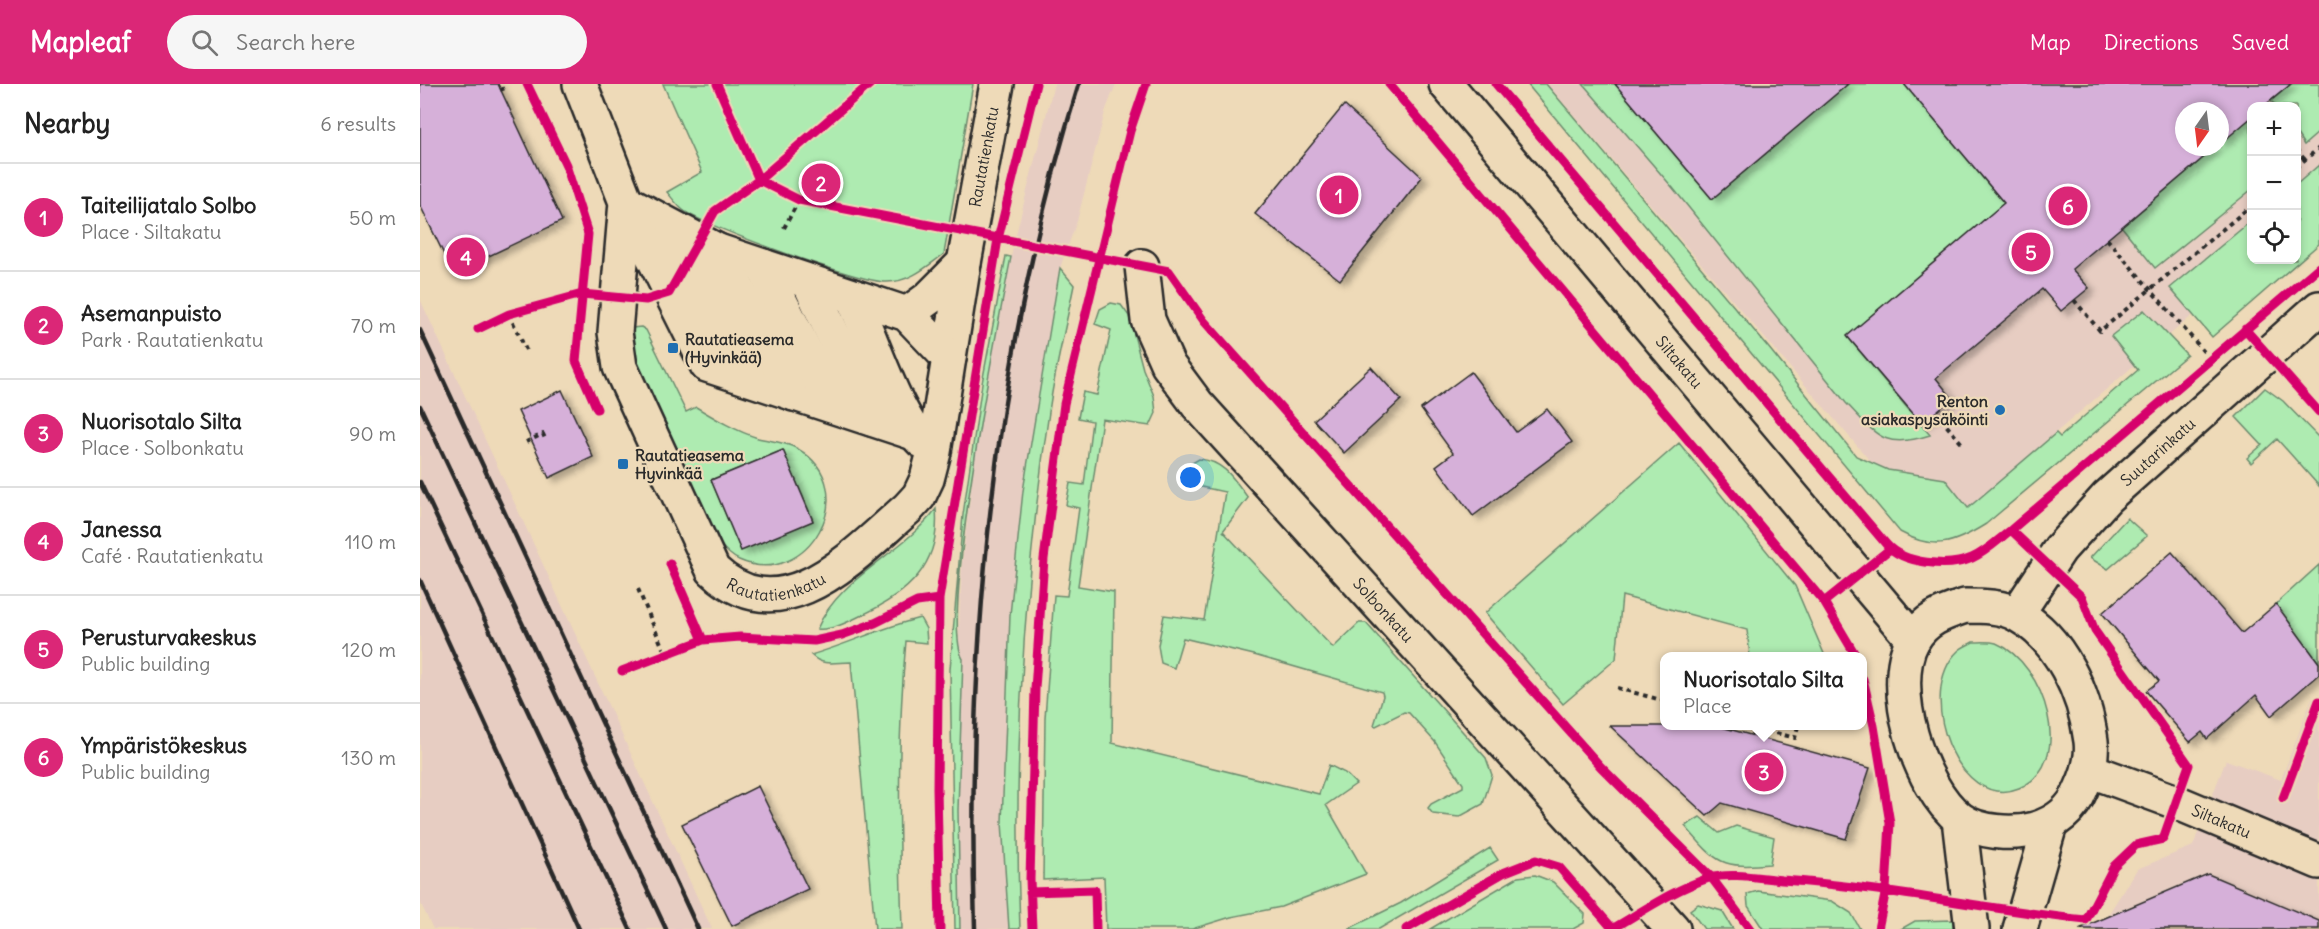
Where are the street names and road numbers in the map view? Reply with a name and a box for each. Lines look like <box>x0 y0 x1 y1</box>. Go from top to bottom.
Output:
street label: Rautatienkatu <box>964 105 1003 209</box>
street label: Siltakatu <box>1652 332 1707 392</box>
street label: Suutarinkatu <box>2116 413 2199 490</box>
street label: Rautatienkatu <box>723 568 829 605</box>
street label: Solbonkatu <box>1349 573 1418 646</box>
street label: Siltakatu <box>2189 800 2254 842</box>

